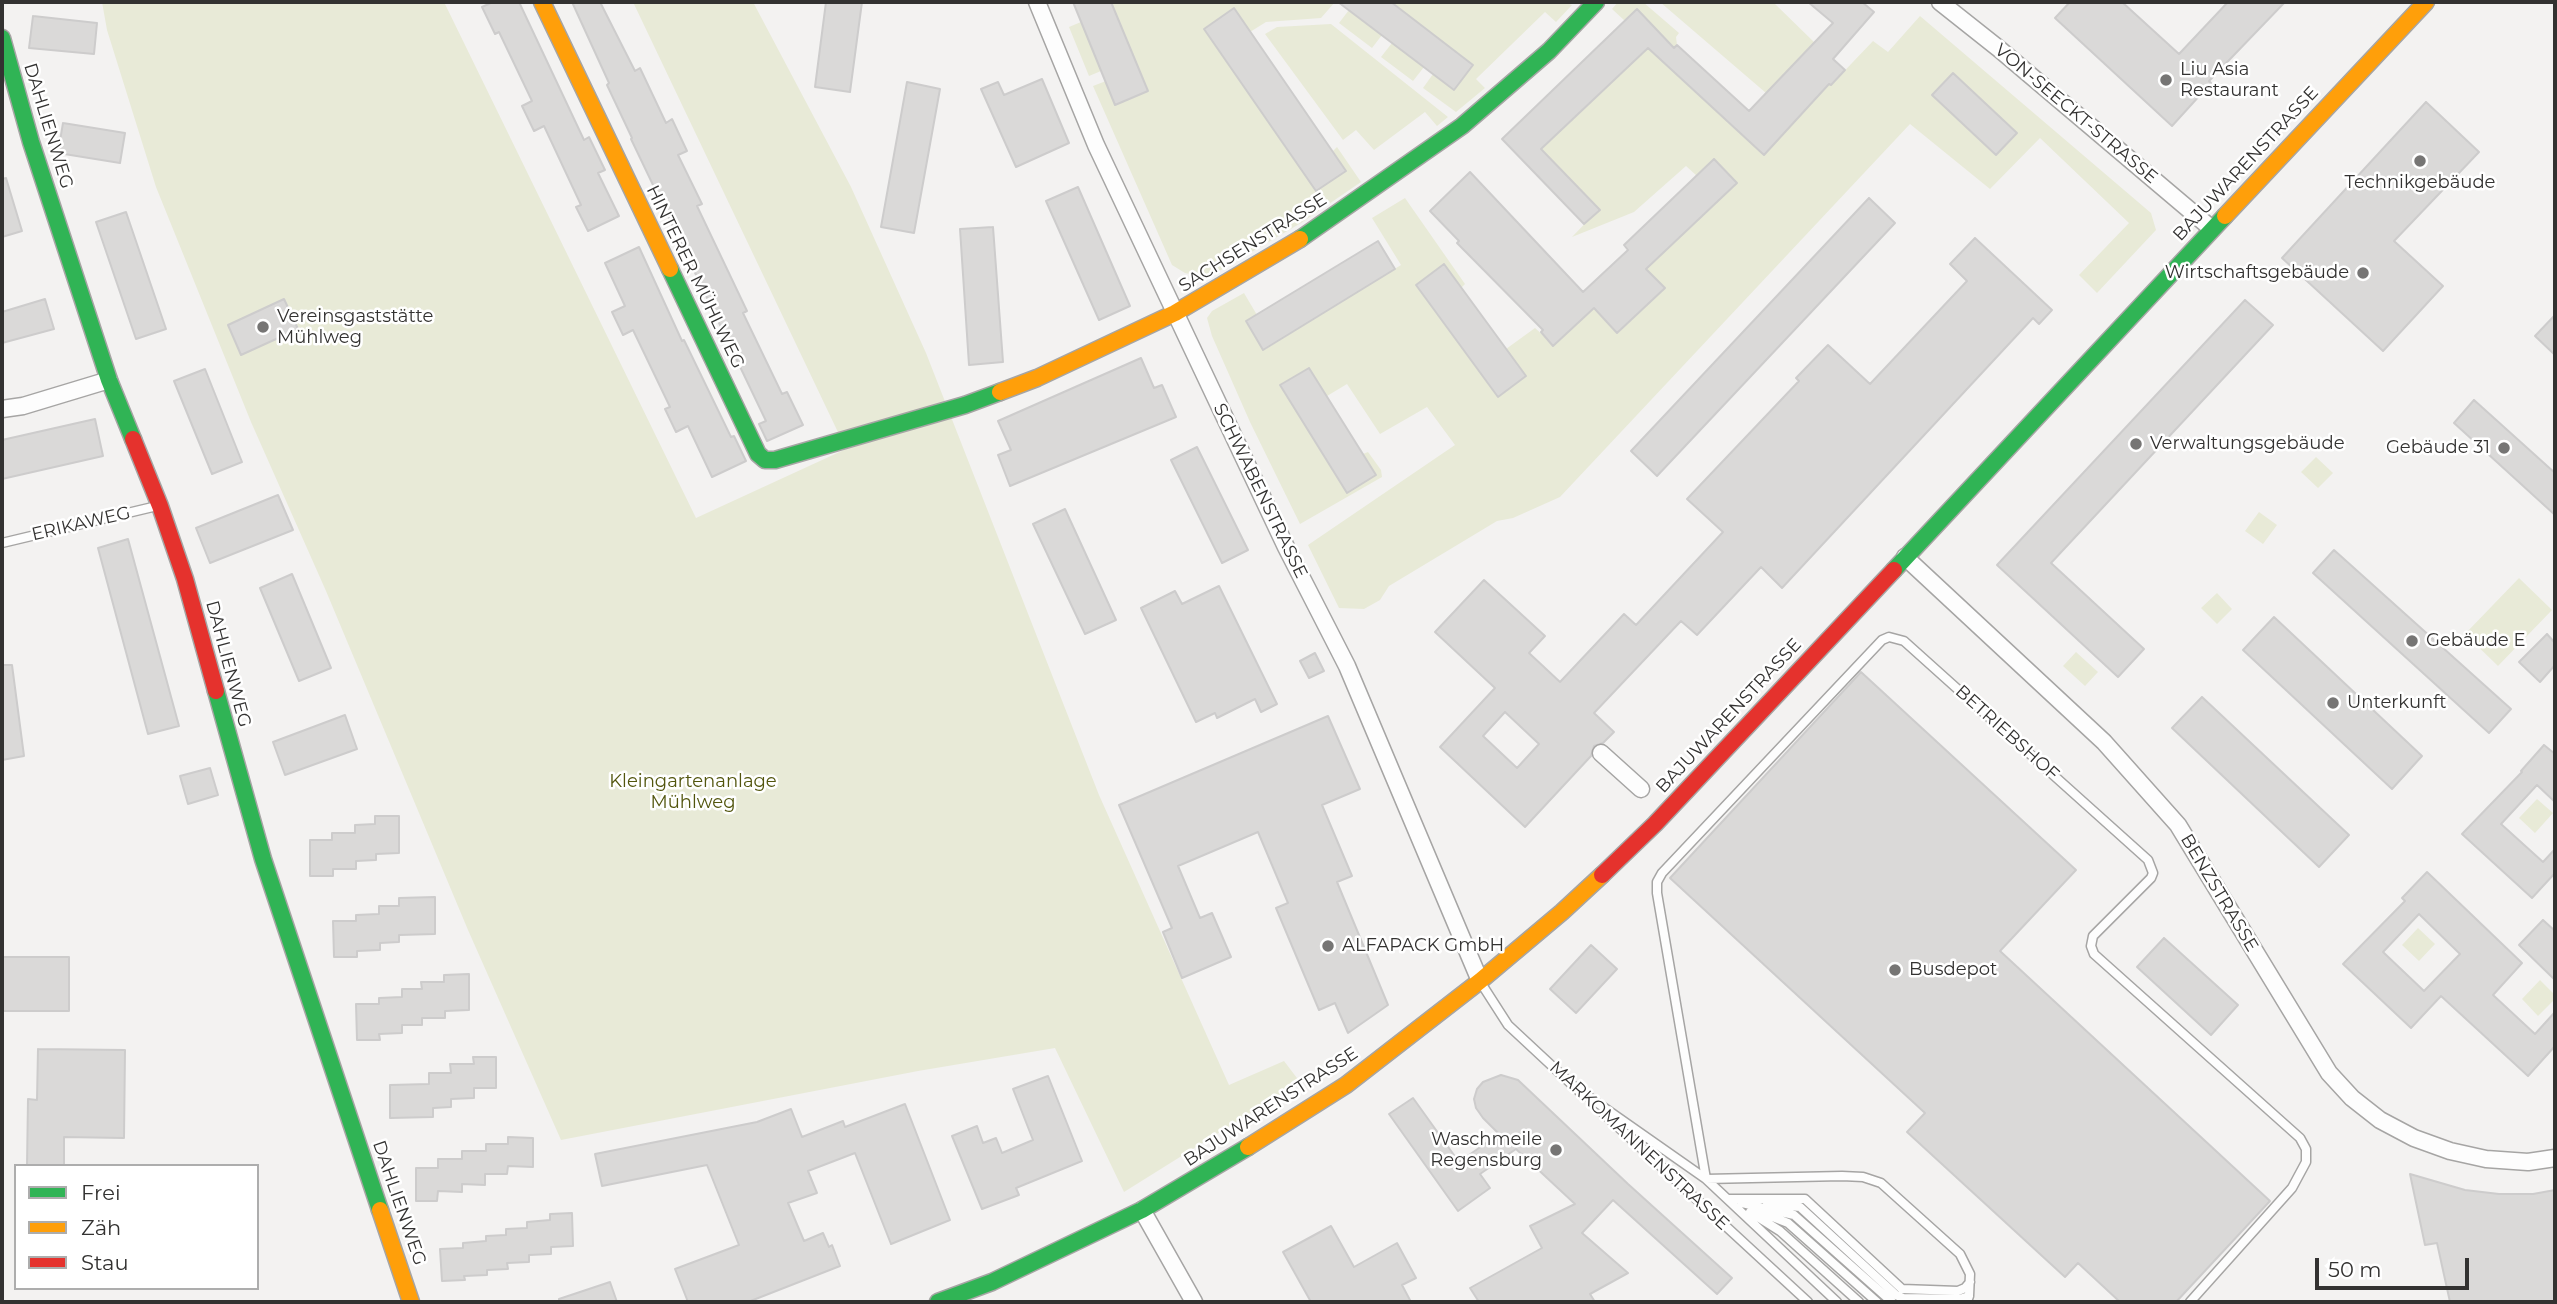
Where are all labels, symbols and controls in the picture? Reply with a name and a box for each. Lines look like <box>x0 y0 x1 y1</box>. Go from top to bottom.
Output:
street label: VON-SEECKT-STRASSE <box>1990 39 2162 189</box>
place label: Liu Asia Restaurant <box>2180 59 2279 102</box>
street label: DAHLIENWEG <box>19 61 77 191</box>
marker: Liu Asia Restaurant <box>2158 72 2174 88</box>
street label: BAJUWARENSTRASSE <box>2169 82 2323 246</box>
marker: Technikgebäude <box>2412 153 2428 169</box>
place label: Technikgebäude <box>2345 172 2495 194</box>
street label: HINTERER MÜHLWEG <box>641 182 749 372</box>
street label: SACHSENSTRASSE <box>1175 189 1331 297</box>
place label: Wirtschaftsgebäude <box>2165 262 2349 284</box>
marker: Wirtschaftsgebäude <box>2355 265 2371 281</box>
place label: Vereinsgaststätte Mühlweg <box>277 306 433 348</box>
marker: Vereinsgaststätte Mühlweg <box>255 319 271 335</box>
street label: SCHWABENSTRASSE <box>1208 400 1312 582</box>
place label: Verwaltungsgebäude <box>2150 433 2345 455</box>
marker: Verwaltungsgebäude <box>2128 436 2144 452</box>
place label: Gebäude 31 <box>2386 437 2490 459</box>
marker: Gebäude 31 <box>2496 440 2512 456</box>
street label: ERIKAWEG <box>30 502 132 546</box>
street label: DAHLIENWEG <box>201 598 255 730</box>
place label: Gebäude E <box>2426 630 2525 652</box>
marker: Gebäude E <box>2404 633 2420 649</box>
street label: BAJUWARENSTRASSE <box>1652 634 1806 798</box>
street label: BETRIEBSHOF <box>1951 681 2063 785</box>
place label: Unterkunft <box>2347 692 2447 714</box>
marker: Unterkunft <box>2325 695 2341 711</box>
park label: Kleingartenanlage Mühlweg <box>609 771 777 814</box>
street label: BENZSTRASSE <box>2175 830 2263 956</box>
place label: ALFAPACK GmbH <box>1342 935 1504 957</box>
marker: ALFAPACK GmbH <box>1320 938 1336 954</box>
place label: Busdepot <box>1909 959 1997 981</box>
marker: Busdepot <box>1887 962 1903 978</box>
street label: BAJUWARENSTRASSE <box>1180 1043 1362 1171</box>
street label: MARKOMANNENSTRASSE <box>1545 1057 1733 1235</box>
place label: Waschmeile Regensburg <box>1430 1129 1542 1172</box>
street label: DAHLIENWEG <box>368 1138 430 1268</box>
marker: Waschmeile Regensburg <box>1548 1142 1564 1158</box>
legend <box>14 1164 259 1290</box>
text: Frei <box>81 1180 121 1205</box>
text: Zäh <box>81 1215 121 1240</box>
scale bar <box>2319 1244 2473 1288</box>
text: Stau <box>81 1250 129 1275</box>
text: 50 m <box>2328 1257 2382 1282</box>

